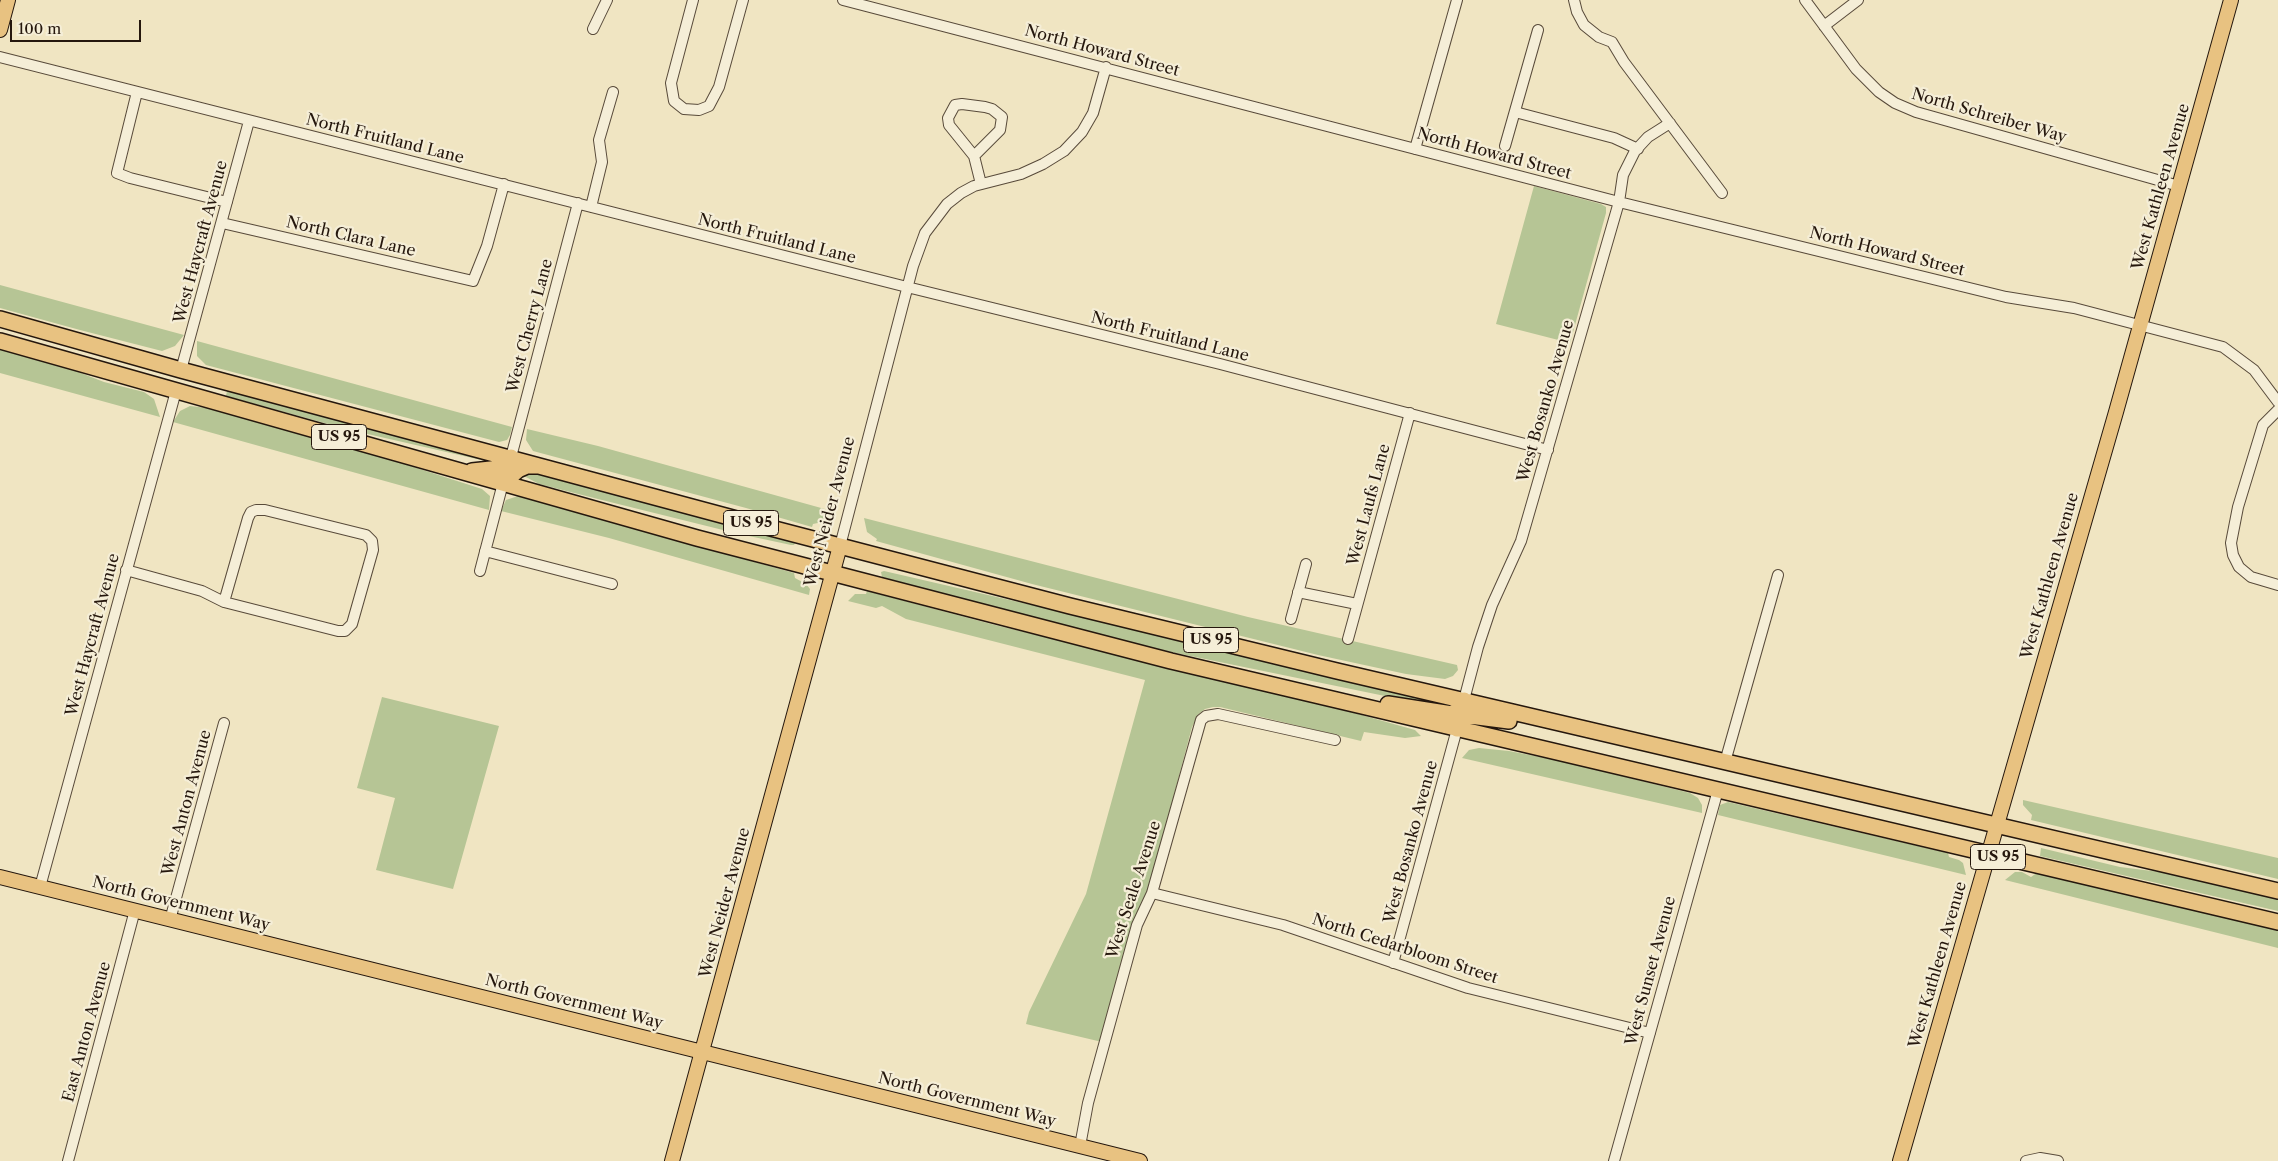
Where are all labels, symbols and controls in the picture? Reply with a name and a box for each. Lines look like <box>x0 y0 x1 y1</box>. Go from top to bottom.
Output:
scale bar <box>12 10 144 42</box>
text: 100 m <box>18 19 61 38</box>
street label: North Howard Street <box>1023 21 1181 81</box>
street label: North Schreiber Way <box>1909 85 2069 147</box>
street label: West Kathleen Avenue <box>2128 102 2194 272</box>
street label: North Fruitland Lane <box>304 110 466 168</box>
street label: North Howard Street <box>1415 124 1573 184</box>
street label: West Haycraft Avenue <box>170 159 232 325</box>
street label: North Fruitland Lane <box>696 210 858 268</box>
street label: North Clara Lane <box>284 213 418 261</box>
street label: North Howard Street <box>1808 223 1966 281</box>
street label: West Cherry Lane <box>503 257 557 395</box>
street label: North Fruitland Lane <box>1089 308 1251 366</box>
street label: West Bosanko Avenue <box>1514 318 1578 484</box>
road number: US 95 <box>312 424 366 450</box>
street label: West Neider Avenue <box>801 435 859 589</box>
street label: West Laufs Lane <box>1343 442 1395 568</box>
street label: West Kathleen Avenue <box>2017 491 2083 661</box>
road number: US 95 <box>724 510 778 536</box>
street label: West Haycraft Avenue <box>62 552 124 718</box>
road number: US 95 <box>1184 628 1238 652</box>
street label: West Anton Avenue <box>158 728 216 878</box>
street label: West Bosanko Avenue <box>1380 758 1442 926</box>
street label: West Seale Avenue <box>1103 819 1165 961</box>
street label: West Neider Avenue <box>696 826 754 980</box>
road number: US 95 <box>1970 844 2026 870</box>
street label: North Government Way <box>90 873 272 935</box>
street label: West Kathleen Avenue <box>1905 880 1971 1050</box>
street label: West Sunset Avenue <box>1622 894 1680 1048</box>
street label: North Cedarbloom Street <box>1310 910 1500 988</box>
street label: East Anton Avenue <box>59 960 115 1104</box>
street label: North Government Way <box>483 971 665 1033</box>
street label: North Government Way <box>876 1069 1058 1131</box>

